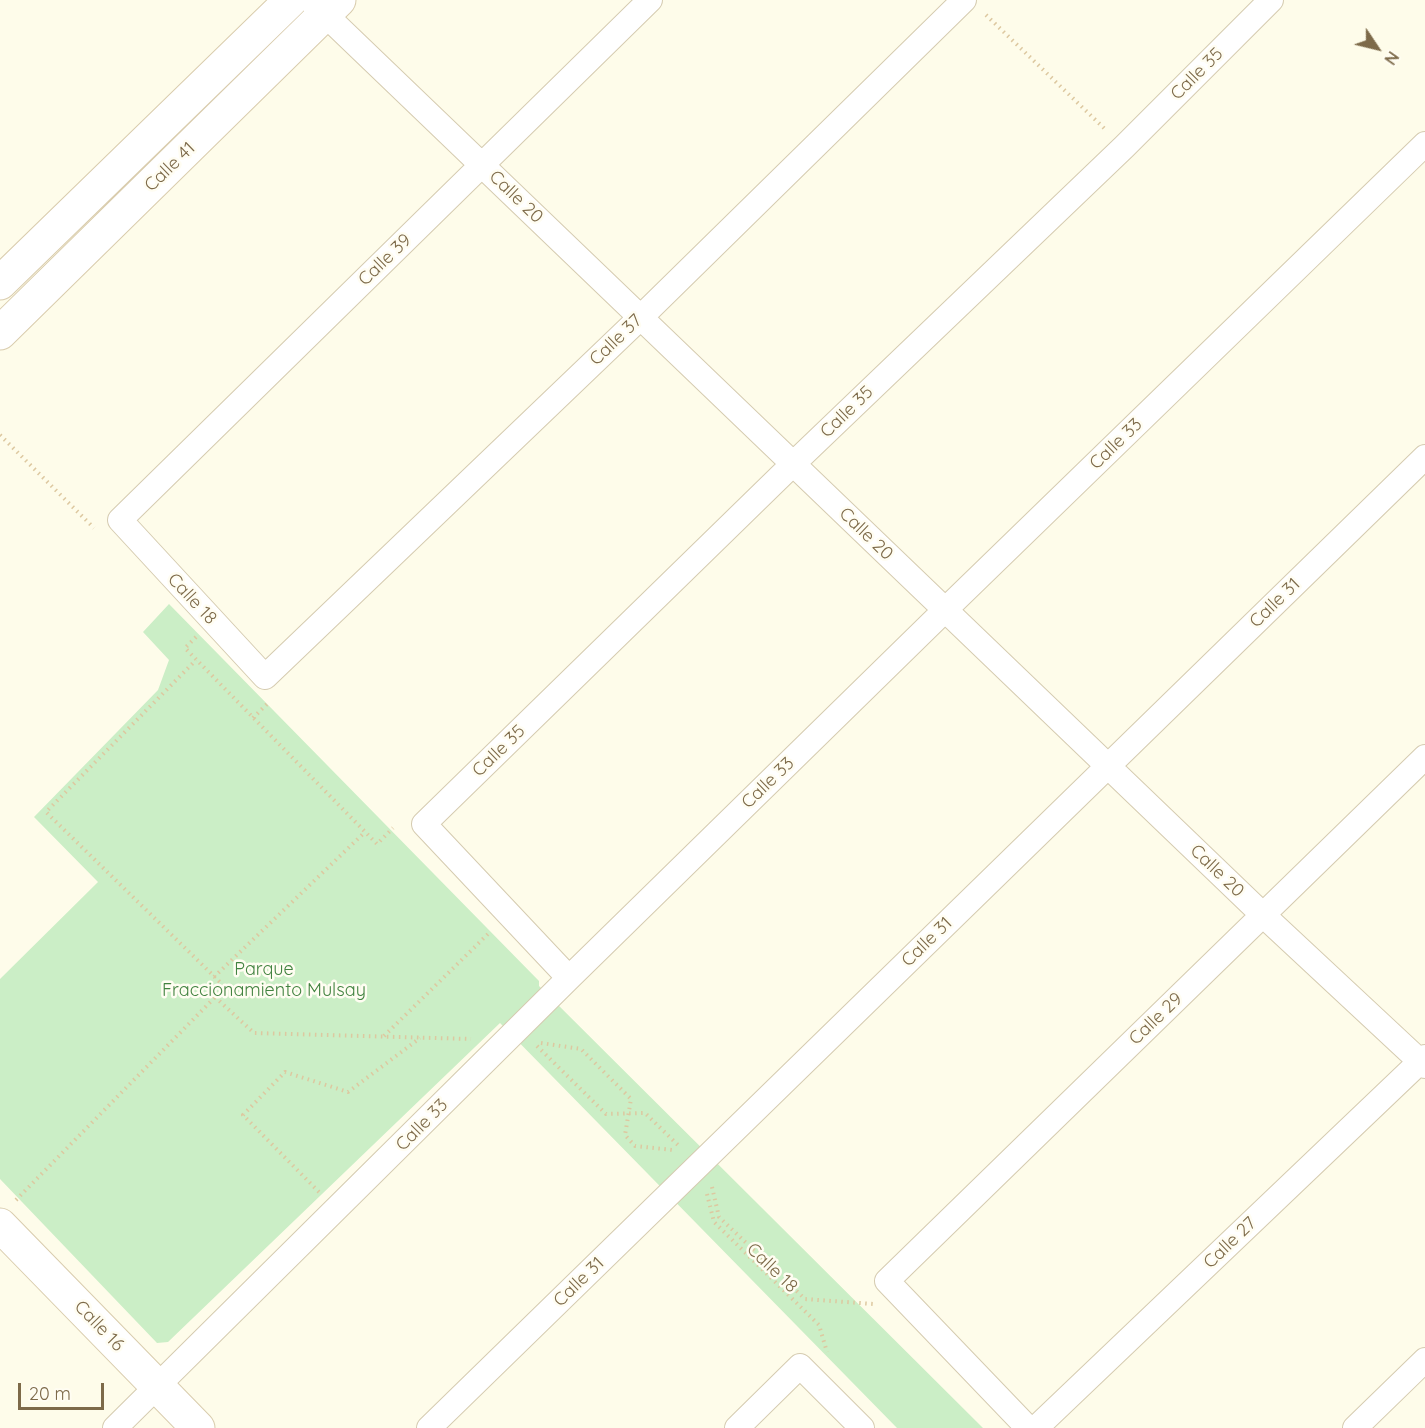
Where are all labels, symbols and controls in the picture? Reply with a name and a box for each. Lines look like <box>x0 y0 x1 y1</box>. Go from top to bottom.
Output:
north arrow <box>1347 18 1407 78</box>
street label: Calle 35 <box>1166 43 1228 105</box>
text: N <box>1380 48 1403 69</box>
street label: Calle 41 <box>140 138 200 196</box>
street label: Calle 20 <box>485 166 547 228</box>
street label: Calle 39 <box>354 230 416 290</box>
street label: Calle 37 <box>585 310 647 370</box>
street label: Calle 35 <box>816 382 878 442</box>
street label: Calle 33 <box>1085 414 1147 474</box>
street label: Calle 20 <box>835 503 897 565</box>
street label: Calle 18 <box>163 569 221 629</box>
street label: Calle 31 <box>1245 574 1305 632</box>
street label: Calle 35 <box>468 721 530 781</box>
street label: Calle 33 <box>737 753 799 813</box>
street label: Calle 20 <box>1186 840 1248 902</box>
street label: Calle 31 <box>897 913 957 971</box>
park label: Parque Fraccionamiento Mulsay <box>162 959 366 1002</box>
street label: Calle 29 <box>1125 988 1187 1050</box>
street label: Calle 33 <box>391 1094 453 1156</box>
street label: Calle 27 <box>1199 1213 1261 1273</box>
street label: Calle 18 <box>742 1239 802 1297</box>
street label: Calle 31 <box>549 1253 609 1311</box>
street label: Calle 16 <box>70 1296 128 1356</box>
scale bar <box>21 1371 106 1409</box>
text: 20 m <box>29 1382 71 1405</box>

